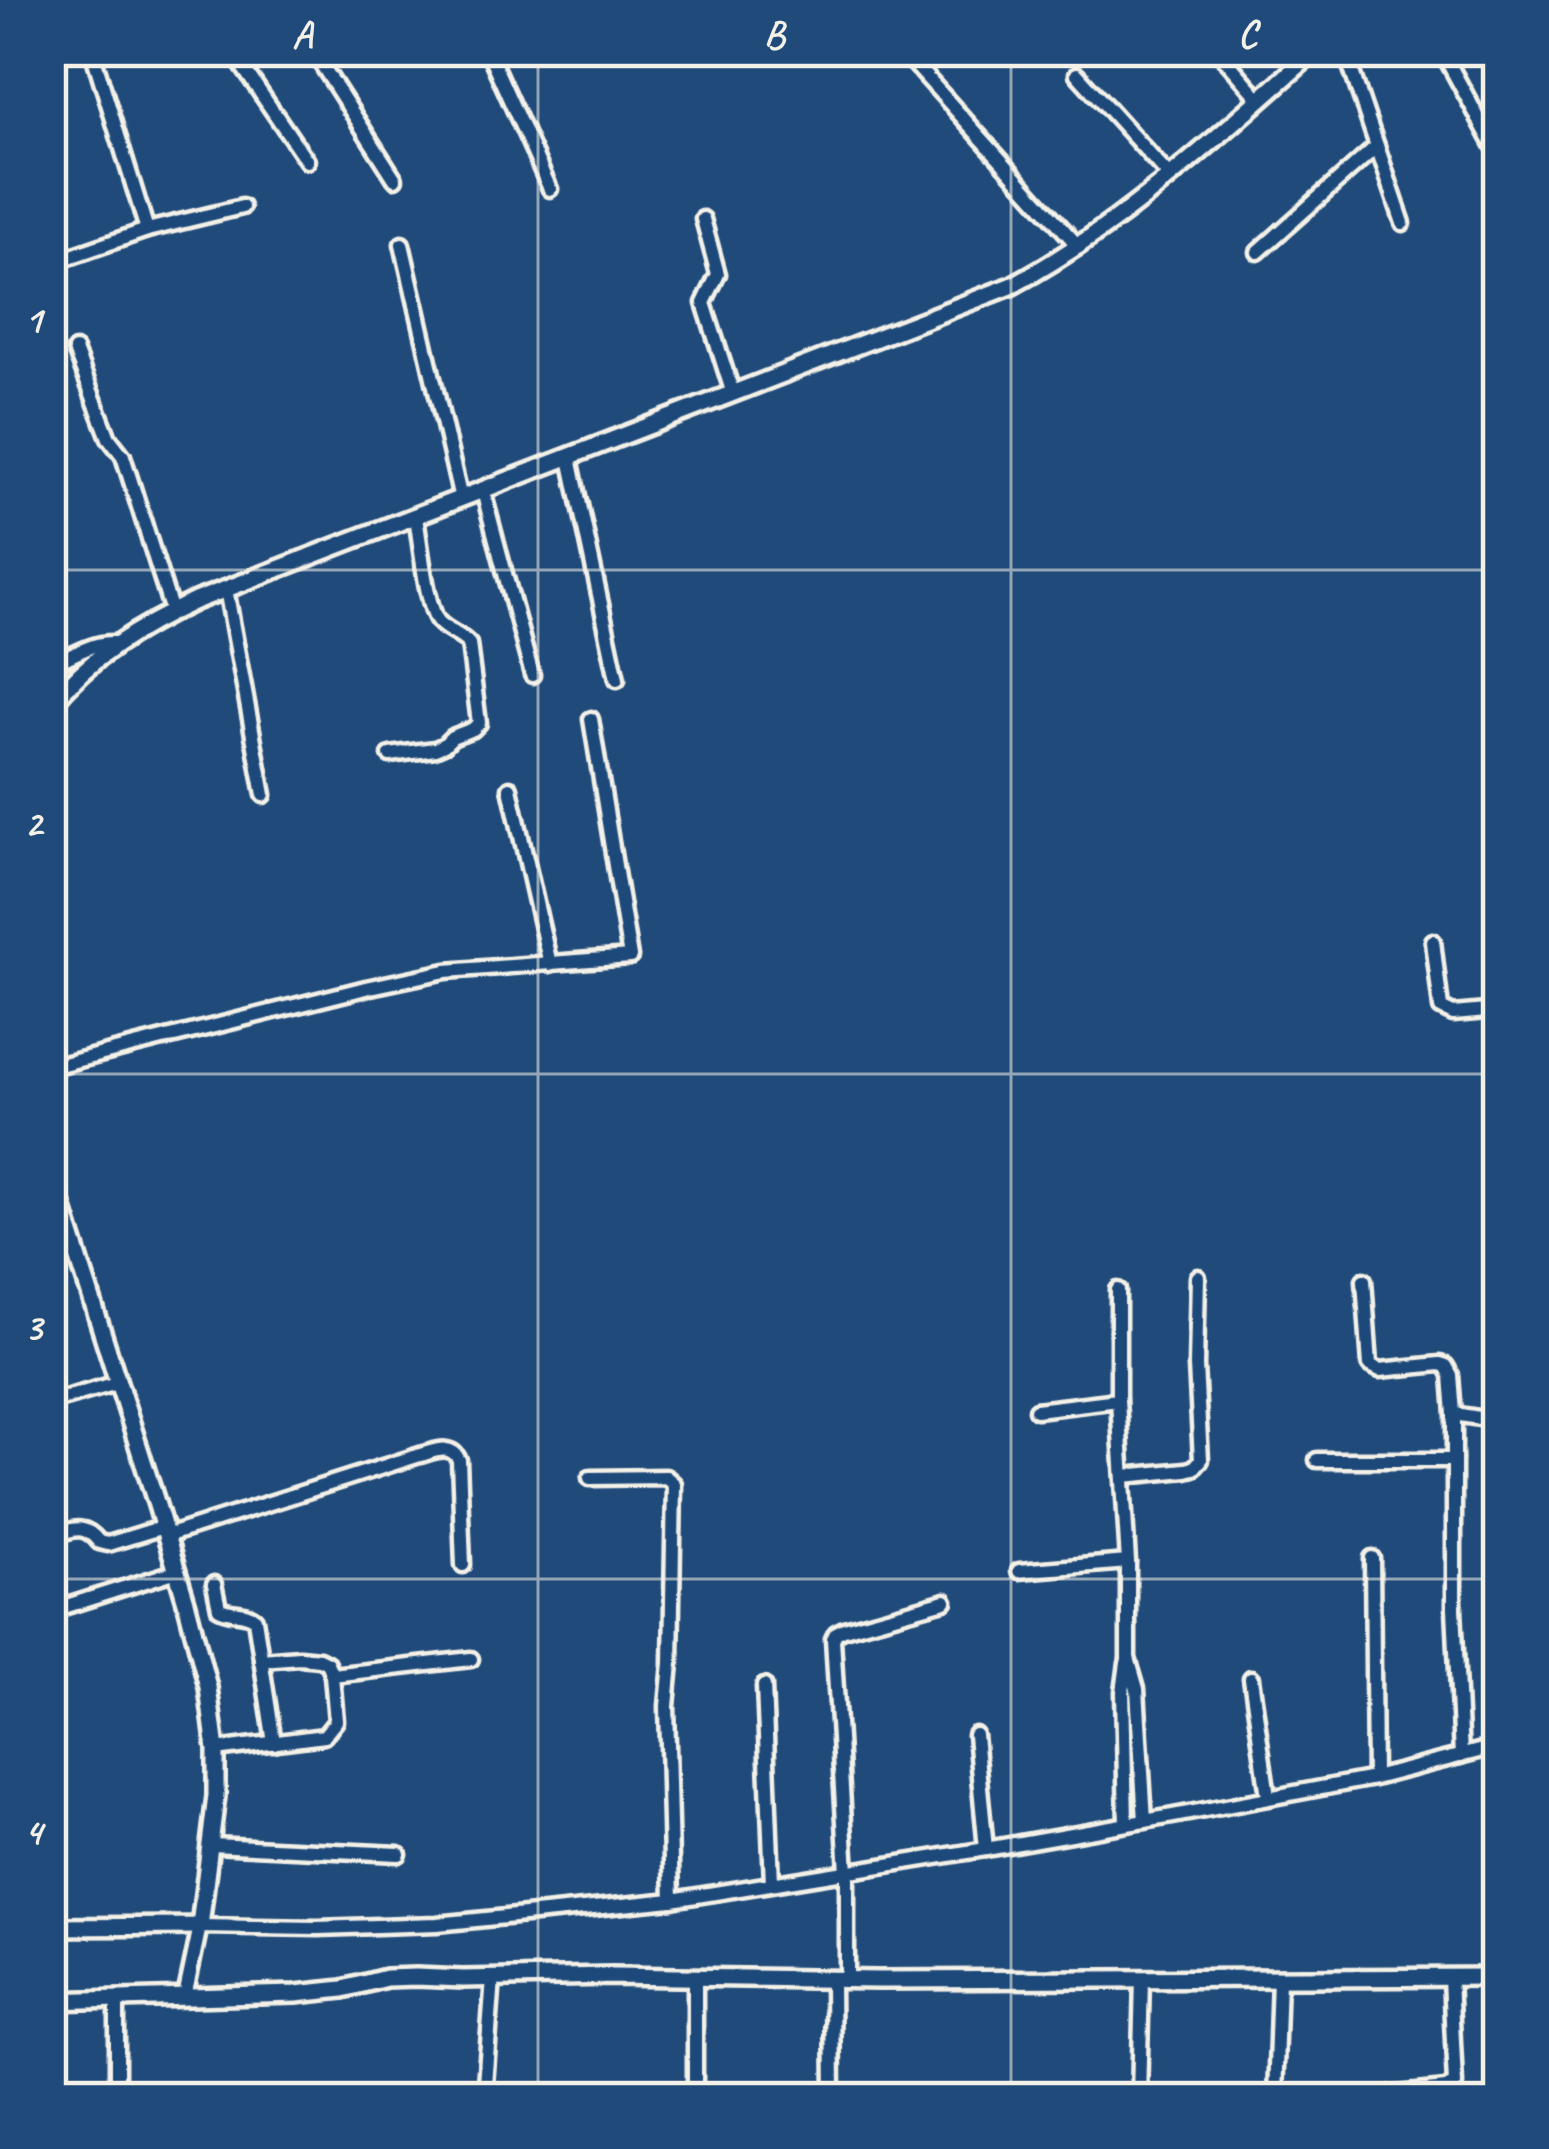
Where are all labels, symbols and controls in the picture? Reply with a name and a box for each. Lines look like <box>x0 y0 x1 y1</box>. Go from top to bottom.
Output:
text: A <box>292 10 315 59</box>
text: B <box>764 10 788 59</box>
text: C <box>1238 10 1262 59</box>
text: 1 <box>24 295 46 344</box>
text: 2 <box>24 799 45 848</box>
text: 3 <box>24 1303 45 1352</box>
text: 4 <box>24 1808 46 1857</box>

